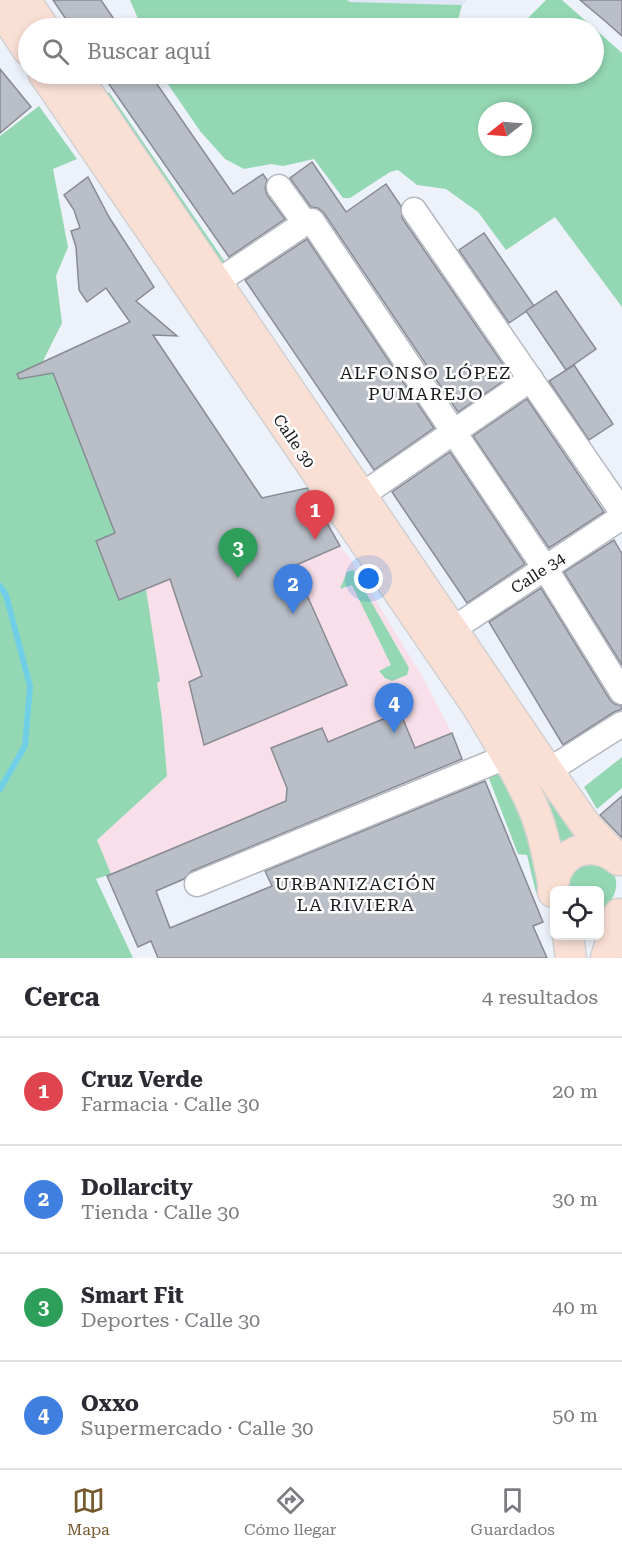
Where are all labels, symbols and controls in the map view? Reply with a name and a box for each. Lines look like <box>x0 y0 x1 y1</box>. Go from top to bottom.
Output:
search box <box>18 18 604 84</box>
icon: search <box>39 35 72 68</box>
text: Buscar aquí <box>87 39 211 64</box>
north arrow <box>478 102 532 156</box>
district label: ALFONSO LÓPEZ PUMAREJO <box>340 362 512 404</box>
street label: Calle 30 <box>269 410 319 472</box>
pin: 1 <box>296 490 334 540</box>
pin: 3 <box>218 528 258 578</box>
street label: Calle 34 <box>507 548 569 598</box>
pin: 2 <box>274 564 312 614</box>
your location <box>354 564 383 593</box>
pin: 4 <box>374 684 414 733</box>
district label: URBANIZACIÓN LA RIVIERA <box>275 873 437 915</box>
map controls <box>550 886 604 940</box>
button: locate <box>550 886 604 940</box>
text: Cerca <box>24 982 100 1012</box>
text: 4 resultados <box>482 985 598 1009</box>
text: Cruz Verde <box>81 1067 203 1092</box>
text: 1 <box>38 1079 49 1103</box>
text: 20 m <box>552 1079 598 1103</box>
text: Farmacia · Calle 30 <box>81 1092 260 1116</box>
text: Dollarcity <box>81 1175 193 1200</box>
text: 2 <box>38 1187 49 1211</box>
text: 30 m <box>552 1187 598 1211</box>
text: Tienda · Calle 30 <box>81 1200 239 1224</box>
text: Smart Fit <box>81 1283 184 1308</box>
text: 3 <box>38 1295 49 1319</box>
text: 40 m <box>552 1295 598 1319</box>
text: Deportes · Calle 30 <box>81 1308 260 1332</box>
text: Oxxo <box>81 1391 139 1416</box>
text: 4 <box>38 1403 49 1427</box>
text: 50 m <box>552 1403 598 1427</box>
text: Supermercado · Calle 30 <box>81 1416 314 1440</box>
tab: Mapa <box>67 1484 110 1539</box>
tab: Cómo llegar <box>244 1484 336 1539</box>
tab: Guardados <box>471 1484 555 1539</box>

